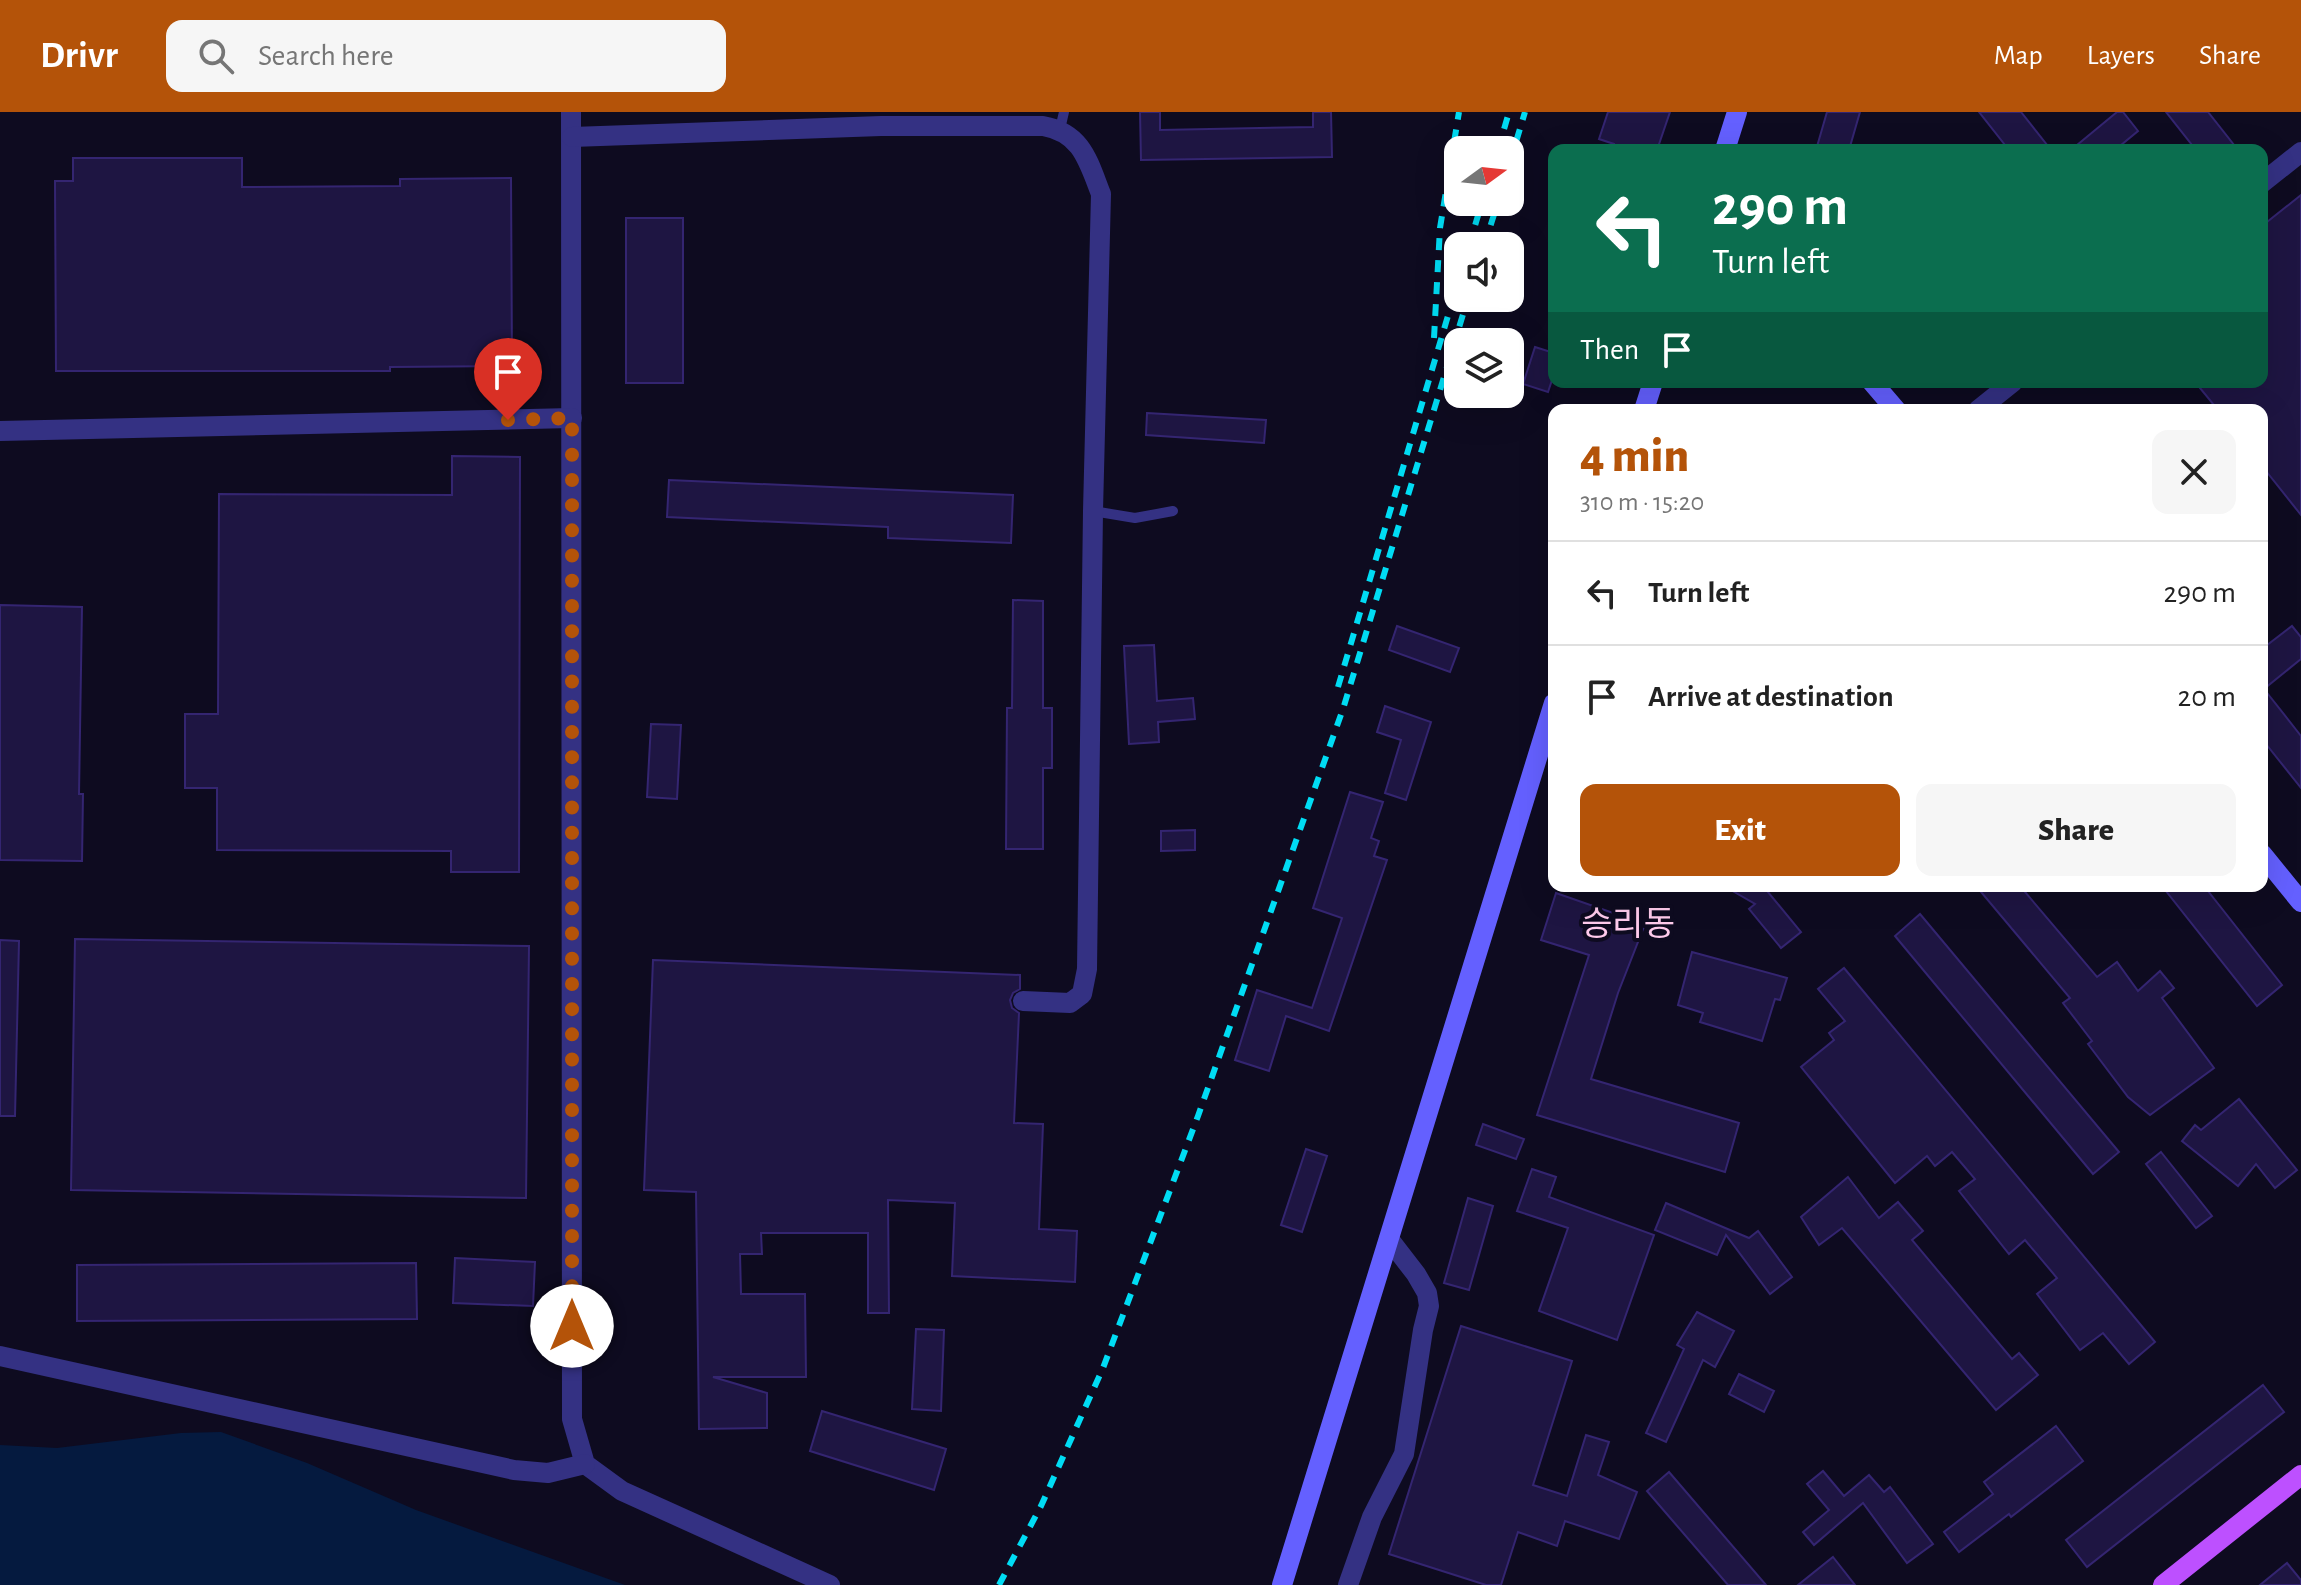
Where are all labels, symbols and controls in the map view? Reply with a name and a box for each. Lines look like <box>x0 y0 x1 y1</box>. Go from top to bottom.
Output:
search box <box>166 20 726 92</box>
icon: search <box>194 34 238 78</box>
text: Drivr <box>40 37 118 75</box>
text: Search here <box>258 41 394 71</box>
text: Map <box>1994 42 2043 70</box>
text: Layers <box>2087 42 2155 70</box>
text: Share <box>2199 42 2261 70</box>
north arrow <box>1444 136 1524 216</box>
map controls <box>1444 136 1524 408</box>
icon: left <box>1580 176 1684 280</box>
text: 290 m <box>1712 179 1848 235</box>
button: sound <box>1444 232 1524 312</box>
text: Turn left <box>1712 244 1829 280</box>
button: layers <box>1444 328 1524 408</box>
icon: arrive <box>1655 328 1699 372</box>
text: Then <box>1580 335 1639 365</box>
pin <box>474 338 542 420</box>
icon: arrive <box>486 350 530 394</box>
button: close <box>2152 430 2236 514</box>
text: 4 min <box>1580 433 1689 481</box>
text: 310 m · 15:20 <box>1580 489 1704 515</box>
icon: left <box>1580 571 1624 615</box>
text: Turn left <box>1648 578 1749 608</box>
text: 290 m <box>2163 578 2236 608</box>
icon: arrive <box>1580 675 1624 719</box>
text: Arrive at destination <box>1648 682 1894 712</box>
text: 20 m <box>2178 682 2236 712</box>
button: Exit <box>1580 784 1900 876</box>
button: Share <box>1916 784 2236 876</box>
district label: 승리동 <box>1581 907 1675 942</box>
position arrow <box>530 1284 614 1368</box>

